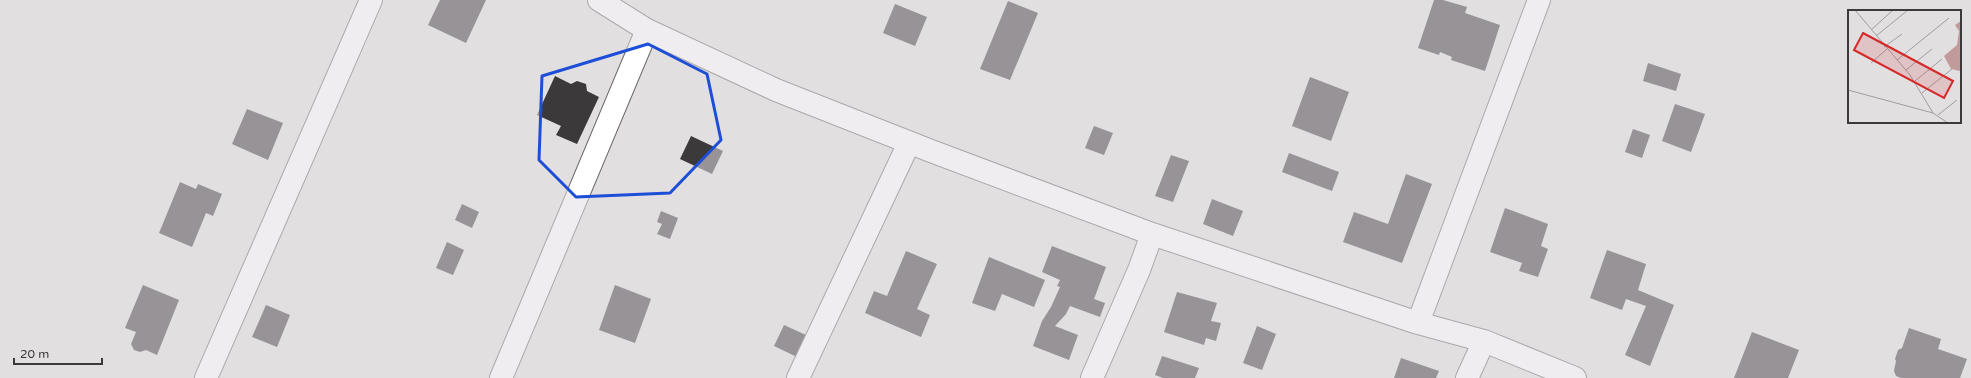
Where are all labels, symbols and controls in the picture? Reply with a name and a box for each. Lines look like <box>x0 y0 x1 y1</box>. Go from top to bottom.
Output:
inset map <box>1848 10 1961 123</box>
scale bar <box>14 340 102 366</box>
text: 20 m <box>20 347 49 361</box>

